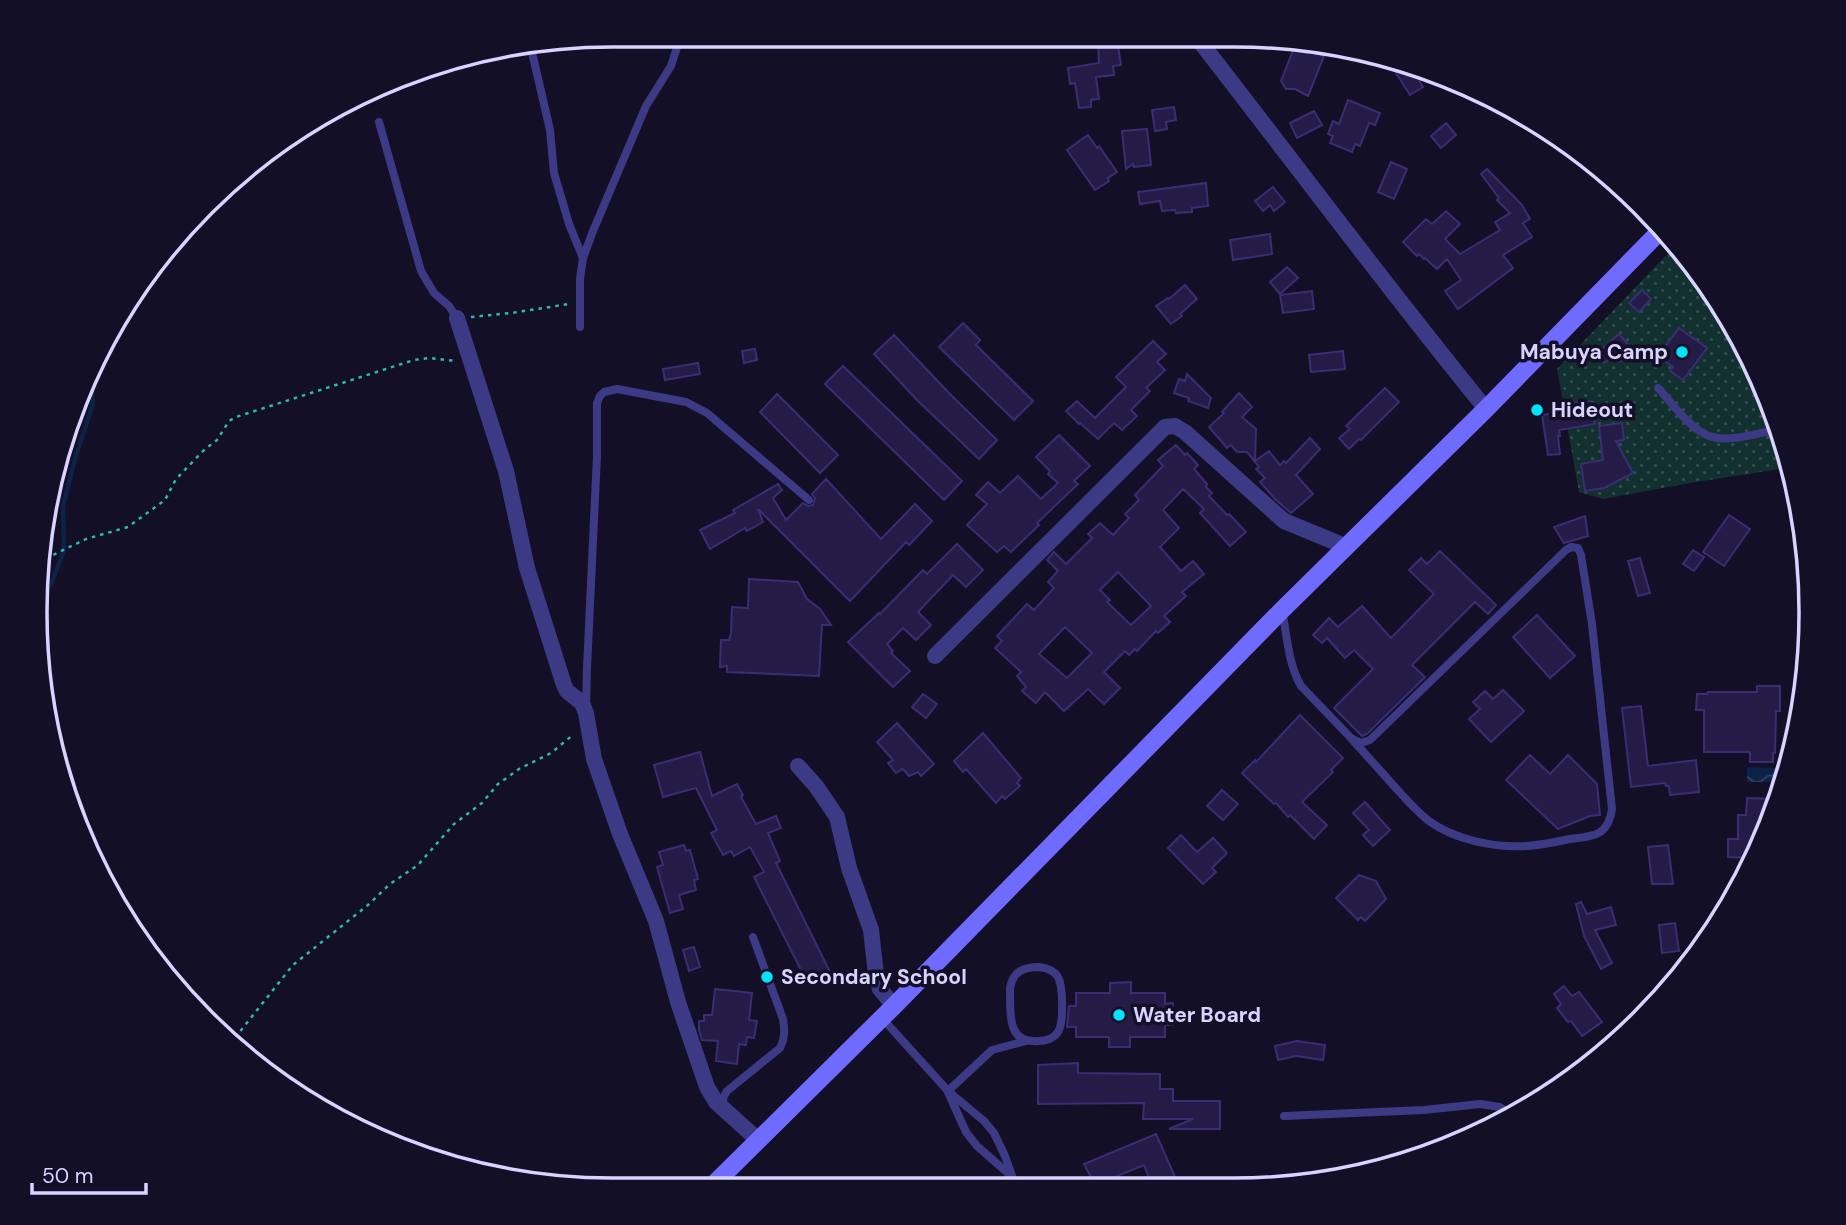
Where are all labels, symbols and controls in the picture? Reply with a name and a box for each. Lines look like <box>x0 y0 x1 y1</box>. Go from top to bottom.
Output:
place label: Mabuya Camp <box>1520 338 1668 366</box>
marker: Mabuya Camp <box>1674 344 1690 360</box>
place label: Hideout <box>1551 396 1633 424</box>
marker: Hideout <box>1529 402 1545 418</box>
place label: Secondary School <box>781 963 967 991</box>
marker: Secondary School <box>759 969 775 985</box>
place label: Water Board <box>1133 1001 1261 1029</box>
marker: Water Board <box>1111 1007 1127 1023</box>
scale bar <box>32 1152 145 1196</box>
text: 50 m <box>42 1162 93 1190</box>

